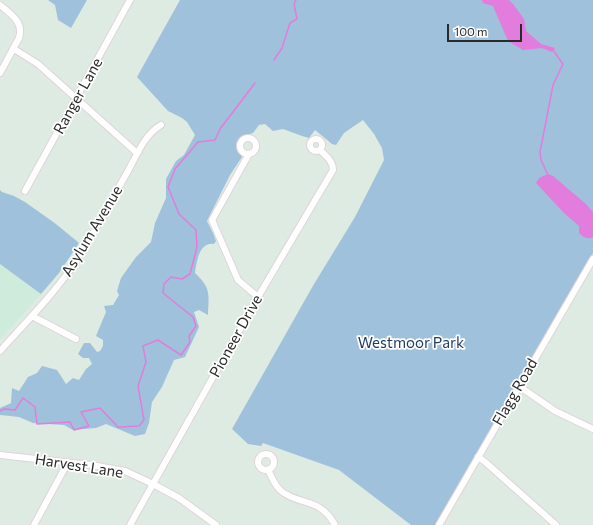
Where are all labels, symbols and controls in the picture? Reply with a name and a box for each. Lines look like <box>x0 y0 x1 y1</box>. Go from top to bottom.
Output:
scale bar <box>449 16 524 42</box>
text: 100 m <box>454 24 488 38</box>
street label: Ranger Lane <box>50 55 106 137</box>
street label: Asylum Avenue <box>58 182 126 280</box>
street label: Pioneer Drive <box>206 292 266 380</box>
park label: Westmoor Park <box>358 334 464 352</box>
street label: Flagg Road <box>489 355 541 429</box>
street label: Harvest Lane <box>34 450 124 482</box>

